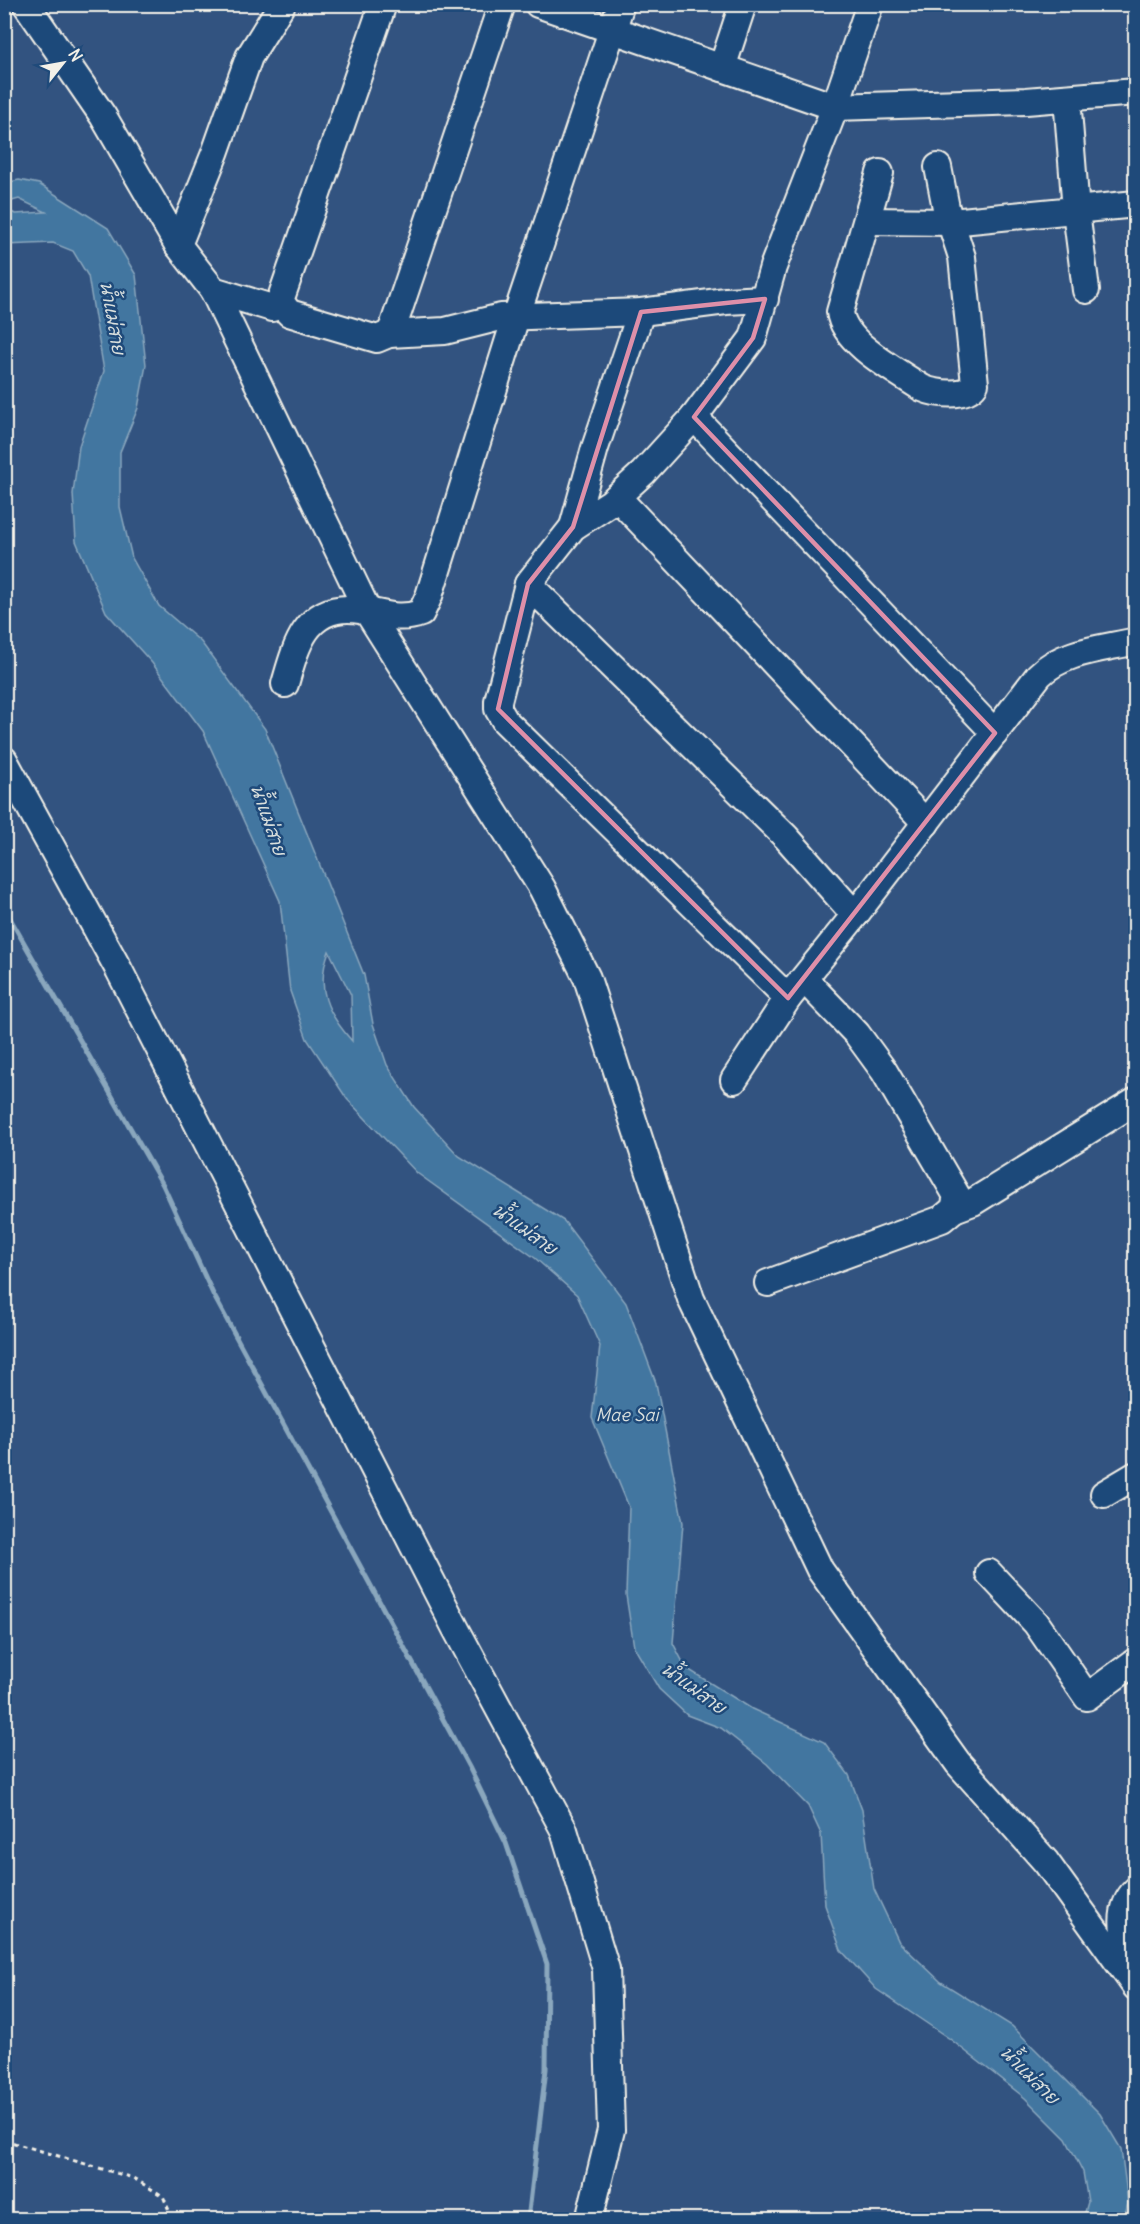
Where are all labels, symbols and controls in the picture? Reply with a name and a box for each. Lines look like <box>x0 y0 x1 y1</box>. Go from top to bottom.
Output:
north arrow <box>33 33 93 93</box>
text: N <box>64 45 87 65</box>
water label: น้ำแม่สาย <box>95 279 136 358</box>
water label: น้ำแม่สาย <box>246 780 297 860</box>
water label: น้ำแม่สาย <box>488 1194 566 1261</box>
water label: Mae Sai <box>596 1403 660 1426</box>
water label: น้ำแม่สาย <box>657 1653 735 1720</box>
water label: น้ำแม่สาย <box>996 2037 1069 2110</box>

